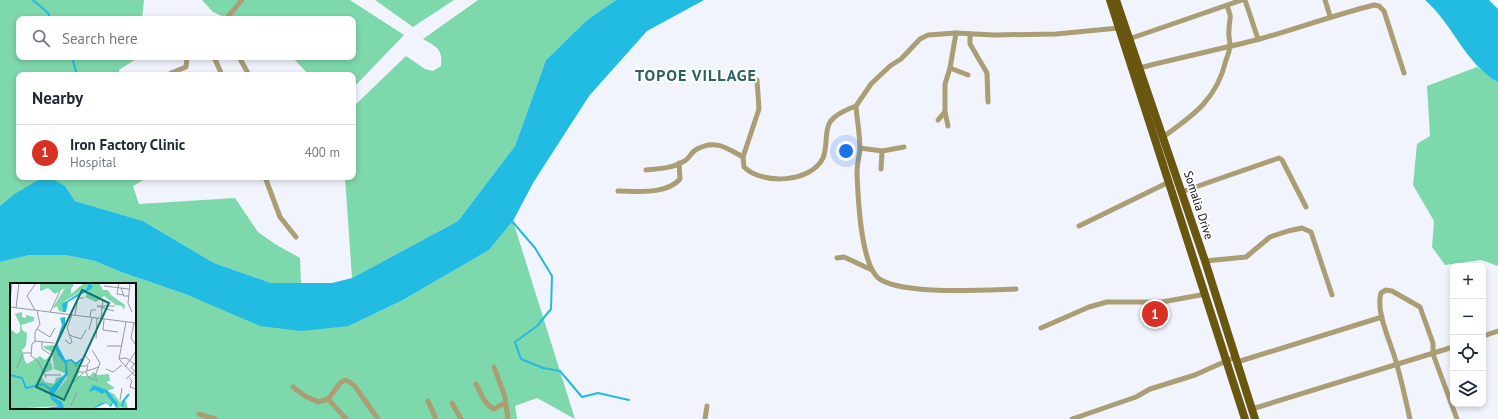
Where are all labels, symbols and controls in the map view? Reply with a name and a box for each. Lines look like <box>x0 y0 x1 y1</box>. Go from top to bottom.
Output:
search box <box>16 16 356 60</box>
icon: search <box>30 27 52 49</box>
text: Search here <box>62 29 138 48</box>
district label: TOPOE VILLAGE <box>635 65 757 85</box>
text: Nearby <box>32 87 83 109</box>
text: Iron Factory Clinic <box>70 135 185 154</box>
your location <box>836 141 856 161</box>
text: 1 <box>41 144 49 161</box>
text: 400 m <box>305 144 340 161</box>
text: Hospital <box>70 154 116 171</box>
street label: Somalia Drive <box>1181 169 1217 241</box>
map controls <box>1450 263 1486 407</box>
button: + <box>1450 263 1486 299</box>
inset map <box>10 283 136 409</box>
pin: 1 <box>1142 299 1168 329</box>
button: − <box>1450 299 1486 335</box>
button: locate <box>1450 335 1486 371</box>
button: layers <box>1450 371 1486 407</box>

